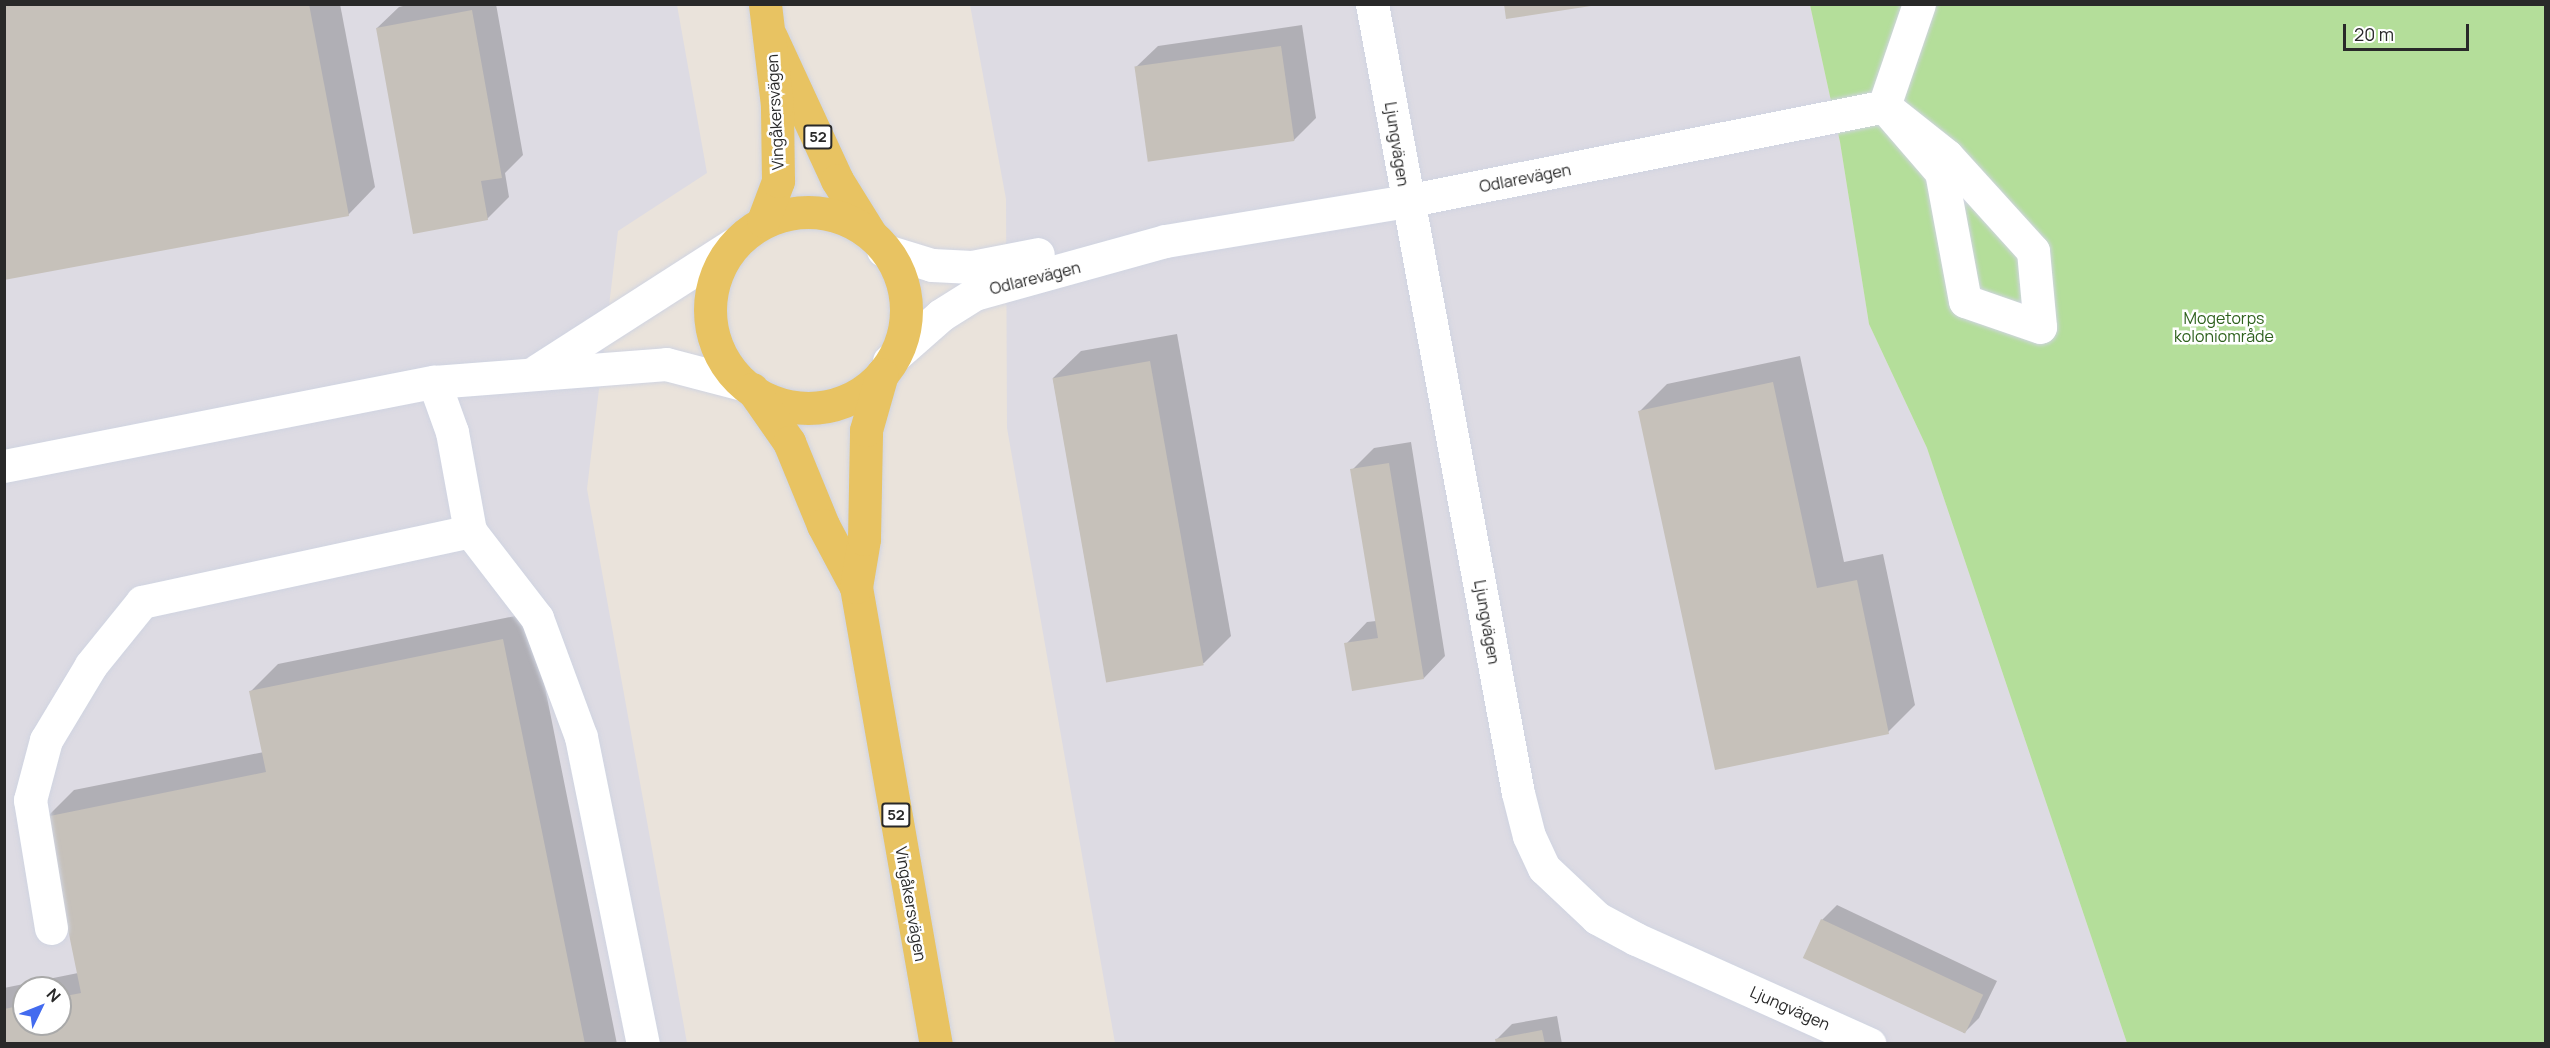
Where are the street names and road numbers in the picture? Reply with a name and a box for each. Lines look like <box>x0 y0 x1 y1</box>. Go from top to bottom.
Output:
street label: Vingåkersvägen <box>762 53 788 171</box>
street label: Ljungvägen <box>1381 100 1413 188</box>
road number: 52 <box>803 125 833 149</box>
street label: Odlarevägen <box>1478 160 1572 196</box>
street label: Odlarevägen <box>988 257 1082 299</box>
street label: Ljungvägen <box>1470 578 1504 666</box>
road number: 52 <box>881 803 911 827</box>
street label: Vingåkersvägen <box>891 845 931 963</box>
street label: Ljungvägen <box>1747 982 1833 1034</box>

